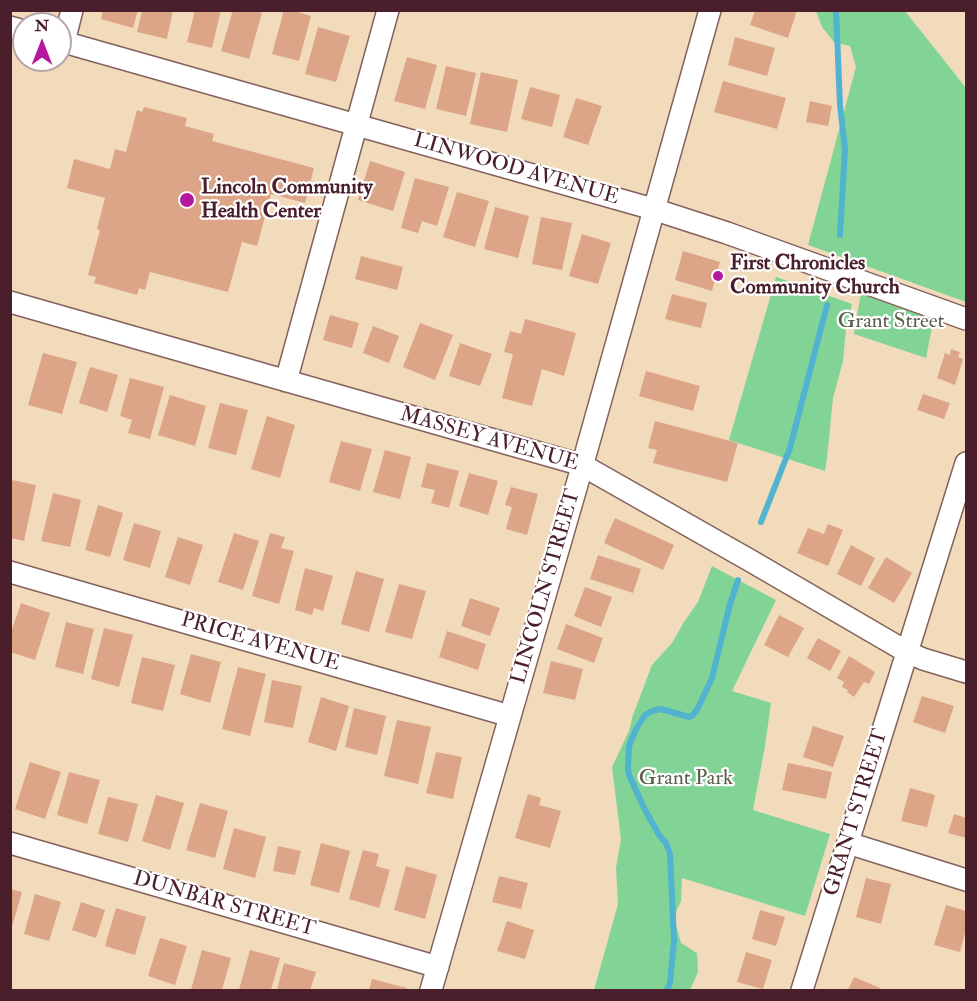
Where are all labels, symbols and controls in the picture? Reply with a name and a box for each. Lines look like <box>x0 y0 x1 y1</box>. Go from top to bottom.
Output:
north arrow <box>12 12 72 72</box>
text: N <box>35 16 49 36</box>
street label: LINWOOD AVENUE <box>410 129 622 211</box>
place label: Lincoln Community Health Center <box>201 175 373 225</box>
marker: Lincoln Community Health Center <box>178 191 196 209</box>
place label: First Chronicles Community Church <box>730 251 900 301</box>
marker: First Chronicles Community Church <box>711 269 725 283</box>
park label: Grant Street <box>838 309 944 335</box>
street label: MASSEY AVENUE <box>397 402 581 478</box>
street label: LINCOLN STREET <box>507 487 587 687</box>
street label: PRICE AVENUE <box>178 608 342 678</box>
street label: GRANT STREET <box>820 727 894 899</box>
park label: Grant Park <box>639 766 733 792</box>
street label: DUNBAR STREET <box>130 867 318 943</box>

